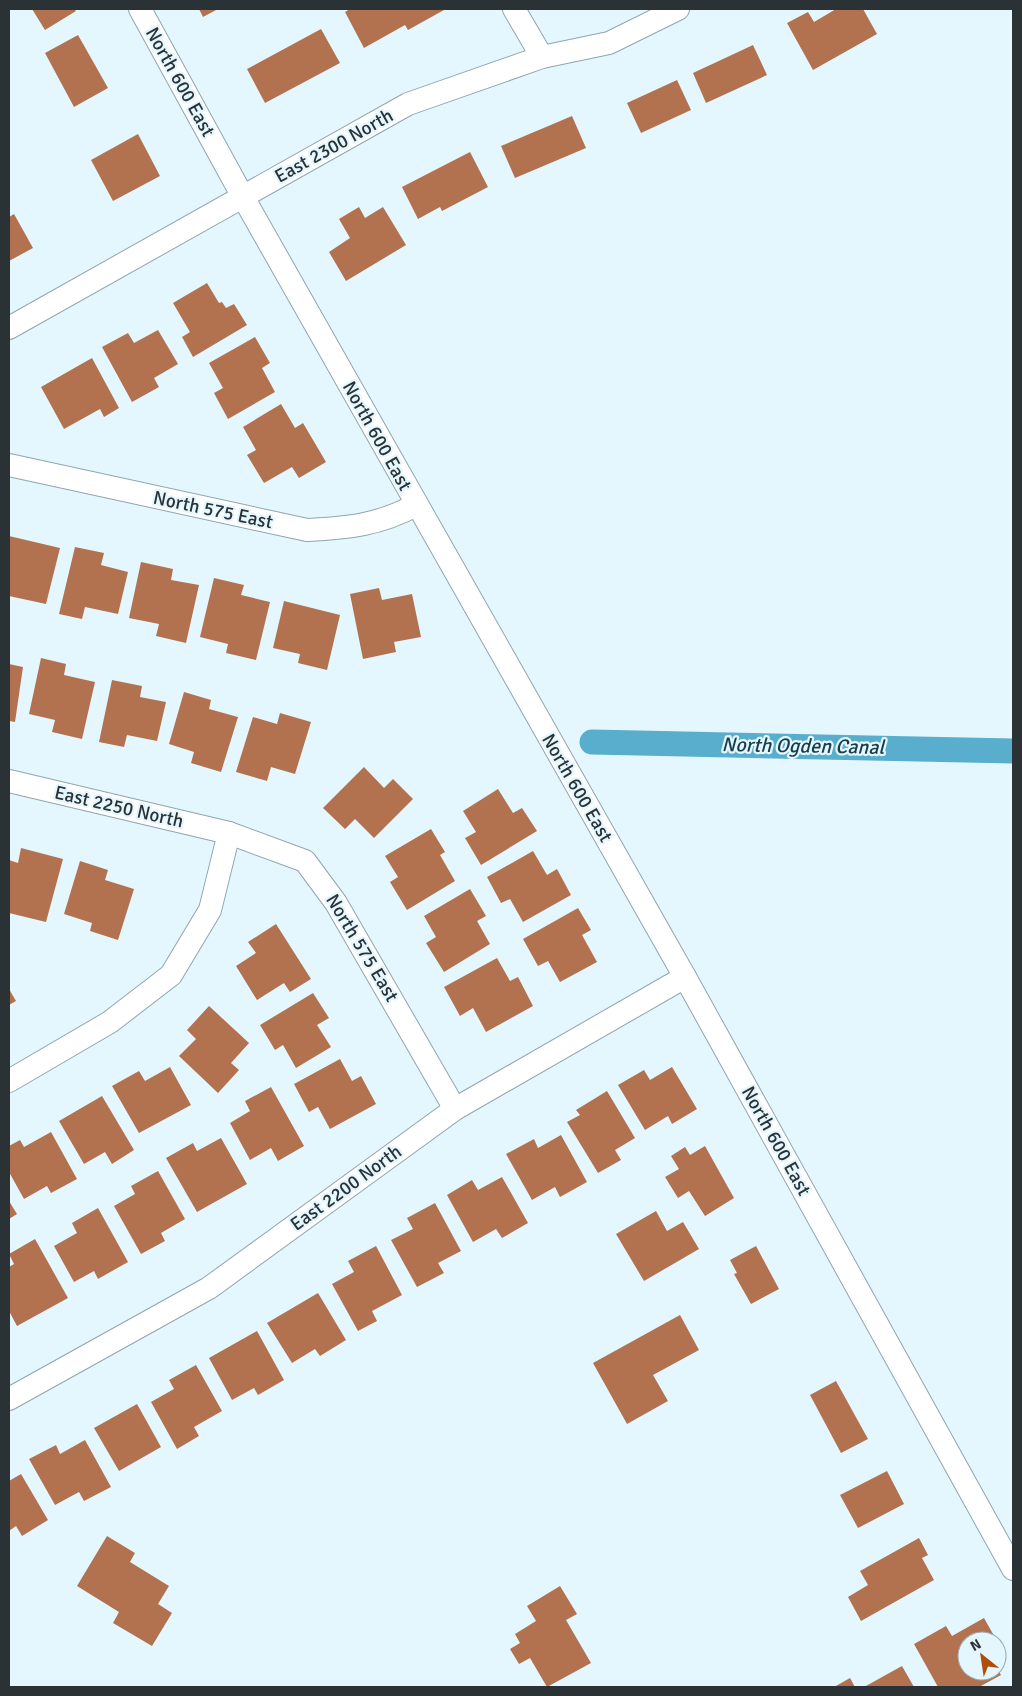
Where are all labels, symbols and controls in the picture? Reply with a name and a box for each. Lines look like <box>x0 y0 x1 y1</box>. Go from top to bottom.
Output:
street label: North 600 East <box>140 23 220 141</box>
street label: East 2300 North <box>271 104 397 188</box>
street label: North 600 East <box>337 377 417 495</box>
street label: North 575 East <box>151 486 275 534</box>
street label: North 600 East <box>536 729 618 847</box>
water label: North Ogden Canal <box>721 732 887 760</box>
street label: East 2250 North <box>52 780 186 834</box>
street label: North 575 East <box>320 890 404 1007</box>
street label: North 600 East <box>736 1082 816 1200</box>
street label: East 2200 North <box>286 1140 406 1236</box>
north arrow <box>957 1631 1007 1681</box>
text: N <box>967 1635 984 1655</box>

